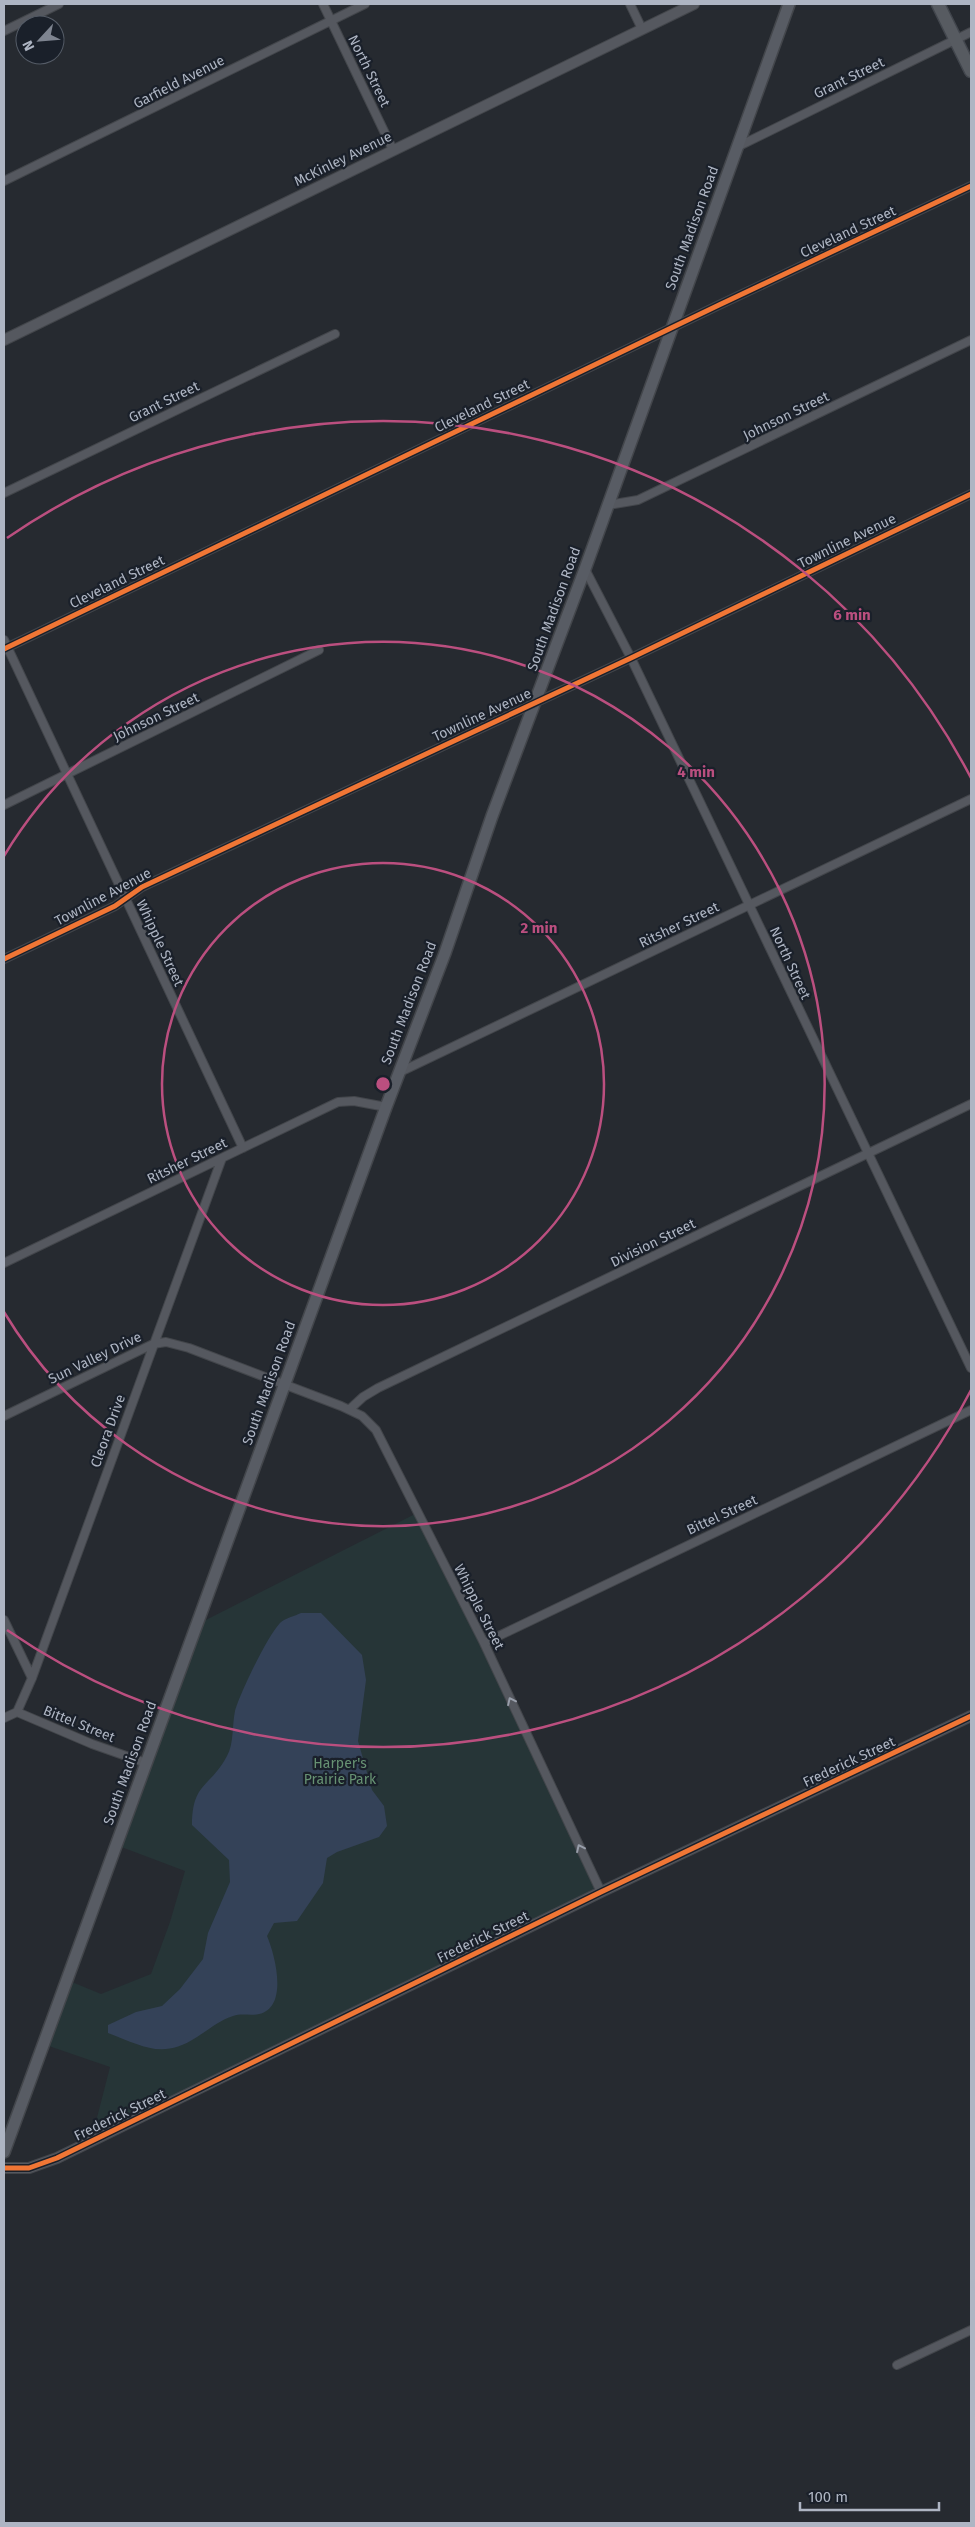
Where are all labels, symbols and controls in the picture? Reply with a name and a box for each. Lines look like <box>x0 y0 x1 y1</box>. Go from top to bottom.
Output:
north arrow <box>15 15 65 65</box>
street label: North Street <box>344 32 394 111</box>
text: N <box>19 38 38 53</box>
street label: Garfield Avenue <box>131 52 227 112</box>
street label: Grant Street <box>811 53 888 102</box>
street label: McKinley Avenue <box>291 128 395 190</box>
street label: South Madison Road <box>662 164 722 292</box>
street label: Cleveland Street <box>797 202 899 262</box>
street label: Cleveland Street <box>432 375 533 436</box>
street label: Grant Street <box>126 377 203 426</box>
street label: Johnson Street <box>740 387 833 444</box>
street label: Townline Avenue <box>795 510 899 572</box>
street label: South Madison Road <box>524 545 584 673</box>
street label: Cleveland Street <box>67 551 168 612</box>
text: 6 min <box>833 606 871 624</box>
street label: Townline Avenue <box>430 685 534 745</box>
street label: Johnson Street <box>110 688 203 745</box>
text: 4 min <box>677 763 715 781</box>
street label: Townline Avenue <box>52 864 154 930</box>
street label: Whipple Street <box>132 897 188 990</box>
street label: Ritsher Street <box>636 898 723 952</box>
text: 2 min <box>521 919 557 937</box>
street label: North Street <box>766 924 815 1003</box>
street label: South Madison Road <box>378 939 440 1067</box>
centre of rings <box>374 1075 392 1093</box>
street label: Ritsher Street <box>144 1134 231 1188</box>
street label: Division Street <box>608 1215 699 1271</box>
street label: South Madison Road <box>239 1319 299 1447</box>
street label: Sun Valley Drive <box>46 1328 144 1388</box>
street label: Cleora Drive <box>87 1392 129 1470</box>
street label: Bittel Street <box>684 1491 761 1539</box>
street label: Whipple Street <box>450 1561 508 1653</box>
one-way arrow <box>507 1697 517 1706</box>
street label: South Madison Road <box>100 1699 160 1827</box>
street label: Bittel Street <box>41 1702 118 1746</box>
street label: Frederick Street <box>800 1733 899 1791</box>
park label: Harper's Prairie Park <box>304 1755 377 1788</box>
one-way arrow <box>576 1844 587 1853</box>
street label: Frederick Street <box>434 1907 532 1967</box>
street label: Frederick Street <box>71 2085 169 2145</box>
scale bar <box>800 2480 939 2512</box>
text: 100 m <box>808 2488 848 2506</box>

